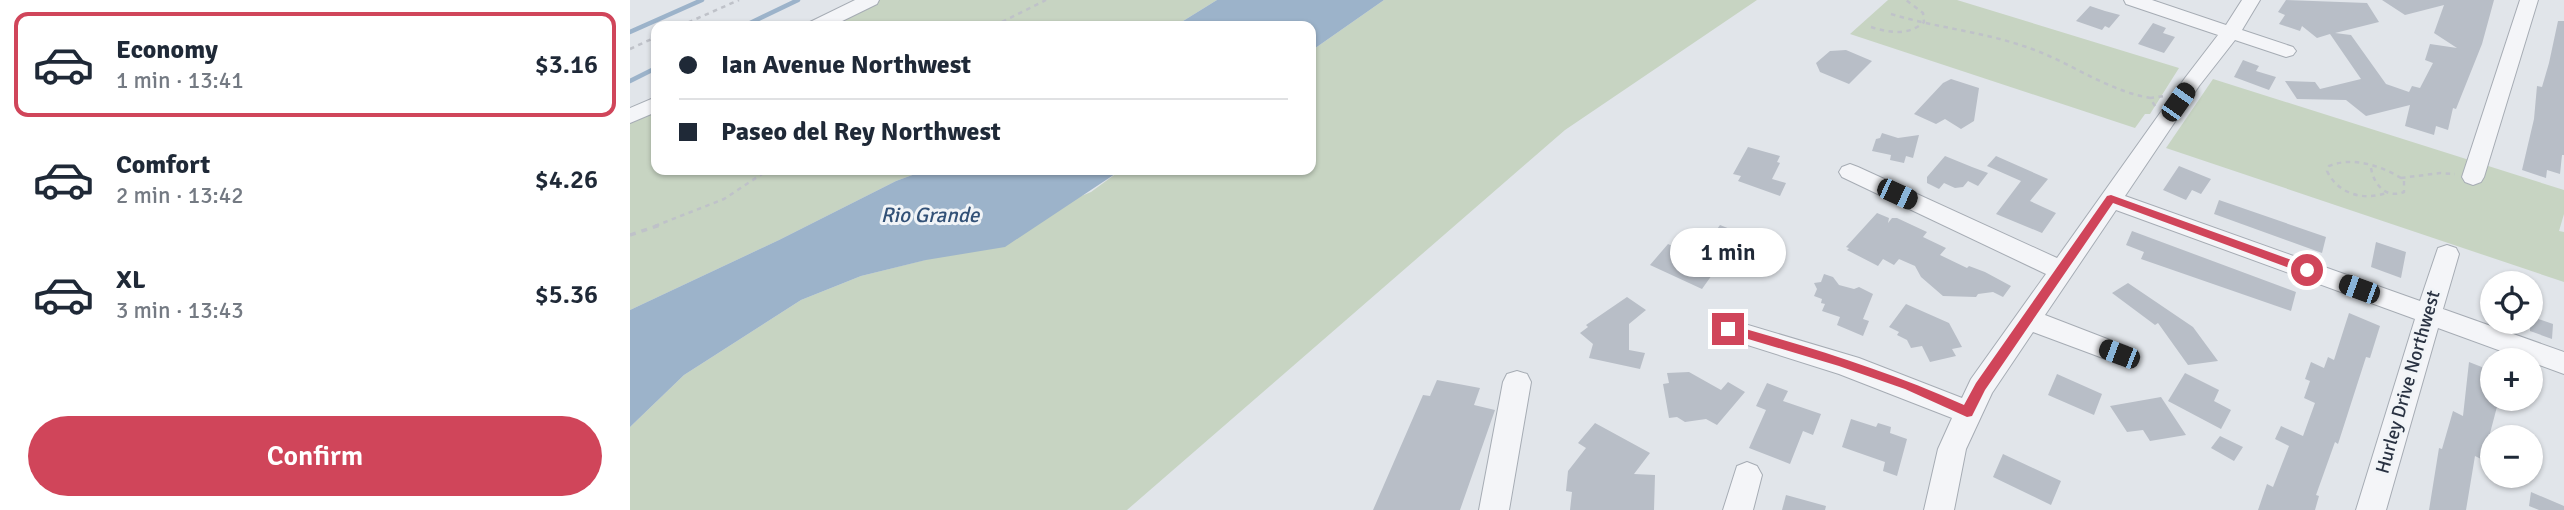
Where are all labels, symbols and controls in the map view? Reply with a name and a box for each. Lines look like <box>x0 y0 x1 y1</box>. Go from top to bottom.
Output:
icon: car <box>32 33 95 96</box>
text: Economy <box>116 34 218 66</box>
text: $3.16 <box>535 49 598 81</box>
text: Ian Avenue Northwest <box>721 49 971 81</box>
text: 1 min · 13:41 <box>116 66 244 95</box>
car <box>2158 79 2199 125</box>
text: Paseo del Rey Northwest <box>721 116 1001 148</box>
icon: car <box>32 148 95 211</box>
text: Comfort <box>116 149 210 181</box>
text: $4.26 <box>535 164 598 196</box>
car <box>1874 176 1921 212</box>
text: 2 min · 13:42 <box>116 181 244 210</box>
water label: Rio Grande <box>881 202 981 228</box>
callout: 1 min <box>1670 228 1786 276</box>
text: 1 min <box>1700 238 1756 267</box>
route start <box>2291 254 2323 286</box>
icon: car <box>32 263 95 326</box>
text: XL <box>116 264 146 296</box>
map controls <box>2480 271 2543 488</box>
button: locate <box>2480 271 2543 334</box>
car <box>2336 272 2383 306</box>
text: $5.36 <box>535 279 598 311</box>
street label: Hurley Drive Northwest <box>2370 287 2446 476</box>
text: 3 min · 13:43 <box>116 296 244 325</box>
route end <box>1712 313 1744 345</box>
car <box>2096 337 2143 371</box>
button: + <box>2480 348 2543 411</box>
button: Confirm <box>28 416 602 496</box>
button: − <box>2480 425 2543 488</box>

